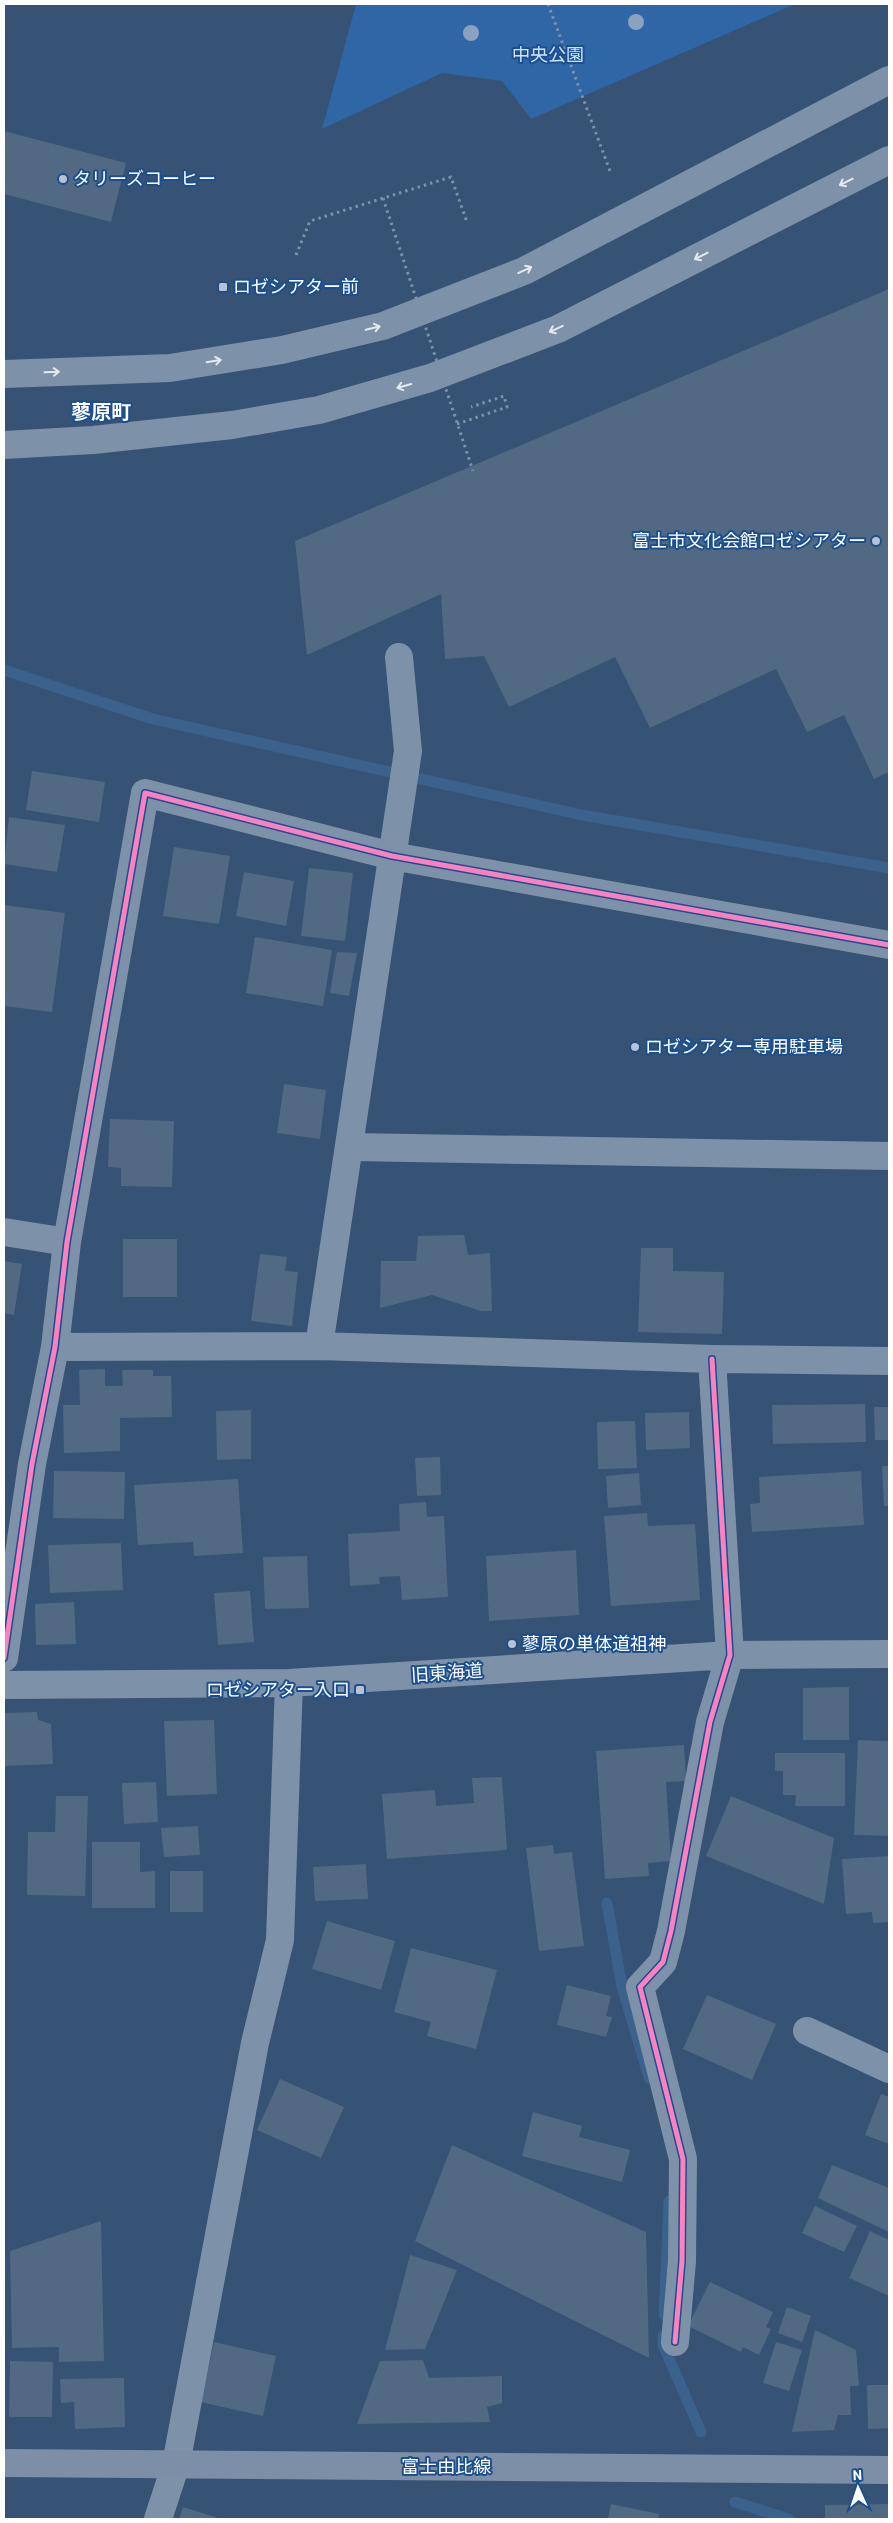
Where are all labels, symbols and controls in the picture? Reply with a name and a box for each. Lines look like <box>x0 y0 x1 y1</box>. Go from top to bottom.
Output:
park label: 中央公園 <box>512 43 584 65</box>
place label: タリーズコーヒー <box>73 167 216 189</box>
marker: タリーズコーヒー <box>57 173 69 185</box>
one-way arrow <box>839 178 854 187</box>
one-way arrow <box>694 252 709 261</box>
one-way arrow <box>517 265 532 274</box>
place label: ロゼシアター前 <box>233 275 359 297</box>
marker: ロゼシアター前 <box>217 281 229 293</box>
one-way arrow <box>365 323 381 332</box>
one-way arrow <box>549 325 564 335</box>
one-way arrow <box>206 356 222 366</box>
one-way arrow <box>44 367 60 377</box>
one-way arrow <box>396 381 412 391</box>
district label: 蓼原町 <box>71 399 131 423</box>
place label: 富士市文化会館ロゼシアター <box>632 529 866 551</box>
marker: 富士市文化会館ロゼシアター <box>870 535 882 547</box>
place label: ロゼシアター専用駐車場 <box>645 1035 843 1057</box>
marker: ロゼシアター専用駐車場 <box>629 1041 641 1053</box>
place label: 蓼原の単体道祖神 <box>522 1632 666 1654</box>
marker: 蓼原の単体道祖神 <box>506 1638 518 1650</box>
street label: 旧東海道 <box>410 1659 484 1685</box>
place label: ロゼシアター入口 <box>206 1678 350 1700</box>
marker: ロゼシアター入口 <box>354 1684 366 1696</box>
street label: 富士由比線 <box>401 2455 491 2477</box>
north arrow <box>833 2463 883 2513</box>
text: N <box>852 2466 862 2483</box>

